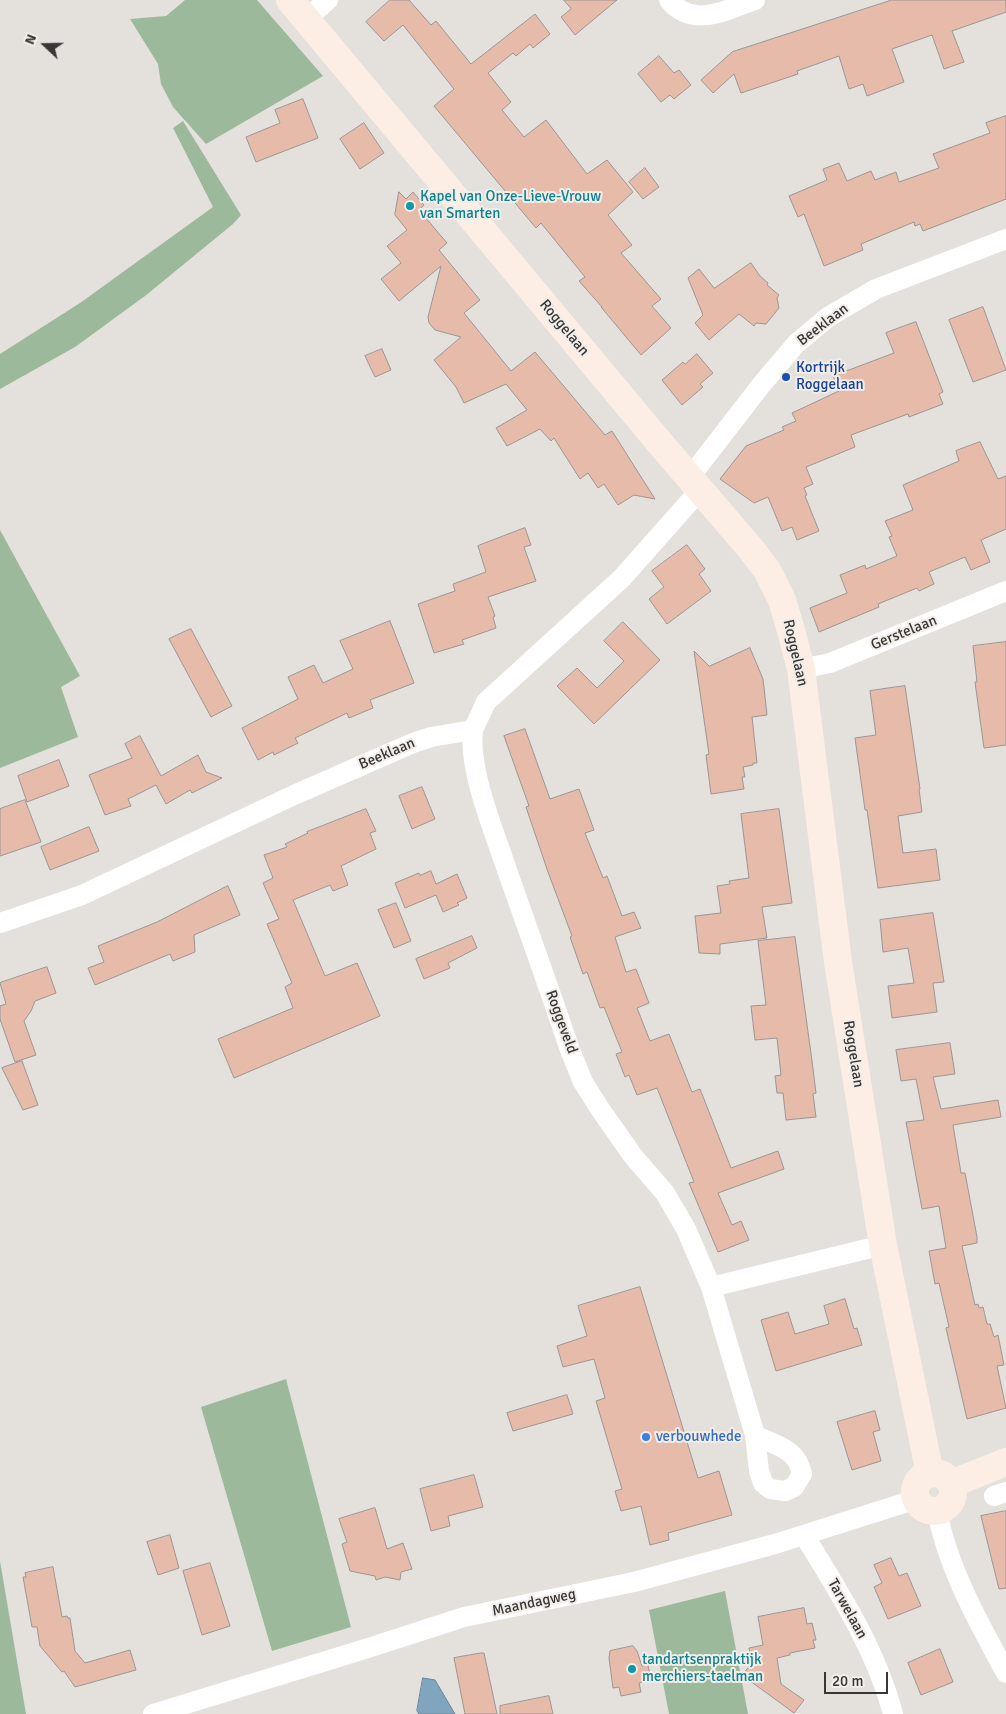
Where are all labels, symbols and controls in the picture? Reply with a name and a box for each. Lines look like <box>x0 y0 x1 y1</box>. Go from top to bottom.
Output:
north arrow <box>20 20 70 70</box>
text: N <box>21 32 40 47</box>
place label: Kapel van Onze-Lieve-Vrouw van Smarten <box>420 188 601 223</box>
marker: Kapel van Onze-Lieve-Vrouw van Smarten <box>404 200 416 212</box>
street label: Roggelaan <box>535 296 593 360</box>
street label: Beeklaan <box>794 300 852 350</box>
place label: Kortrijk Roggelaan <box>796 359 864 394</box>
marker: Kortrijk Roggelaan <box>780 371 792 383</box>
street label: Gerstelaan <box>868 612 940 654</box>
street label: Roggelaan <box>779 618 811 688</box>
street label: Beeklaan <box>356 734 418 774</box>
street label: Roggeveld <box>541 988 581 1056</box>
street label: Roggelaan <box>839 1019 867 1089</box>
place label: verbouwhede <box>656 1428 742 1446</box>
marker: verbouwhede <box>640 1431 652 1443</box>
street label: Tarwelaan <box>823 1576 871 1642</box>
street label: Maandagweg <box>491 1585 577 1621</box>
place label: tandartsenpraktijk merchiers-taelman <box>642 1651 763 1686</box>
scale bar <box>826 1662 890 1694</box>
marker: tandartsenpraktijk merchiers-taelman <box>626 1663 638 1675</box>
text: 20 m <box>832 1672 863 1690</box>

